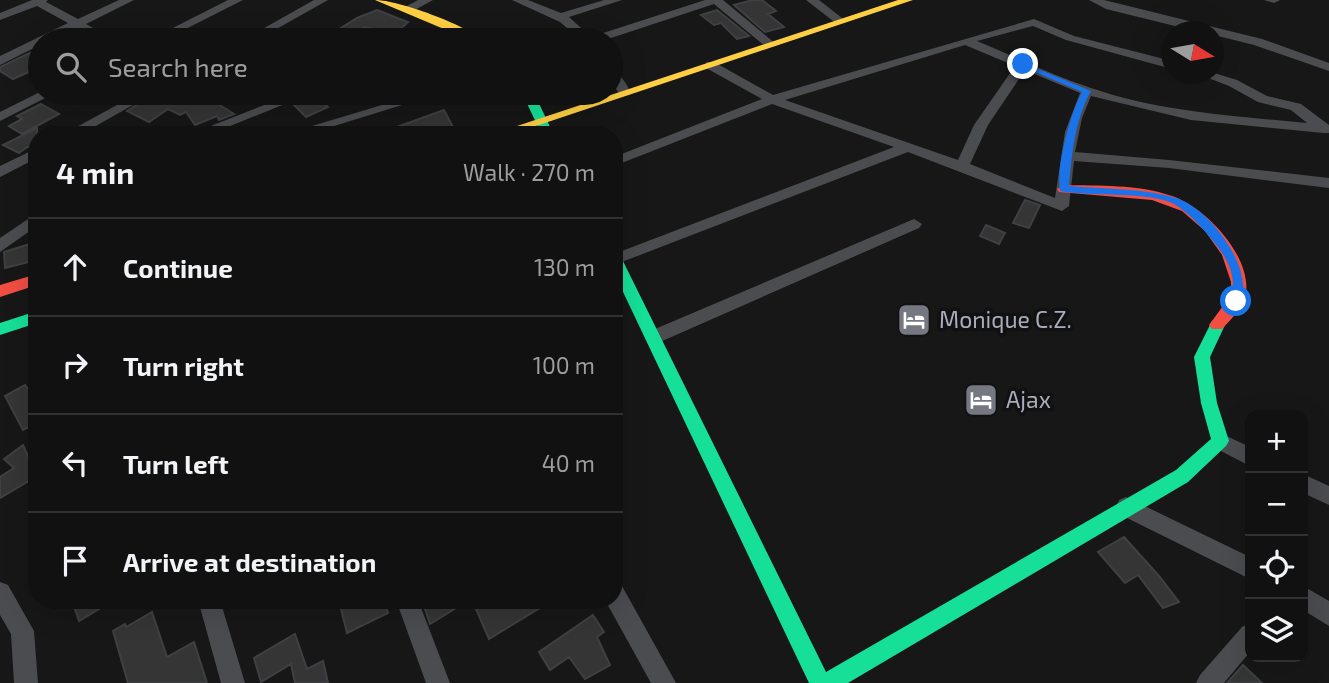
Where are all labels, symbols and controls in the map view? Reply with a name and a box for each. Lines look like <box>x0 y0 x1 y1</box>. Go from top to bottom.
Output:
north arrow <box>1161 21 1224 84</box>
search box <box>28 28 623 105</box>
icon: search <box>52 48 90 86</box>
route end <box>1007 48 1038 79</box>
text: Search here <box>108 51 248 82</box>
text: 4 min <box>56 154 134 190</box>
text: Walk · 270 m <box>463 158 595 186</box>
icon: ahead <box>56 248 94 286</box>
text: Continue <box>123 252 233 283</box>
text: 130 m <box>534 253 595 281</box>
route start <box>1220 285 1251 316</box>
hotel icon: Monique C.Z. <box>895 301 933 339</box>
place label: Monique C.Z. <box>939 305 1072 333</box>
icon: right <box>56 346 94 384</box>
text: Turn right <box>123 350 244 381</box>
text: 100 m <box>533 351 595 379</box>
hotel icon: Ajax <box>962 381 1000 419</box>
place label: Ajax <box>1006 385 1051 413</box>
map controls <box>1245 410 1308 662</box>
button: + <box>1245 410 1308 473</box>
icon: left <box>56 444 94 482</box>
text: Turn left <box>123 448 229 479</box>
text: 40 m <box>542 449 595 477</box>
button: − <box>1245 473 1308 536</box>
button: locate <box>1245 536 1308 599</box>
icon: arrive <box>56 542 94 580</box>
text: Arrive at destination <box>123 546 376 577</box>
button: layers <box>1245 599 1308 662</box>

